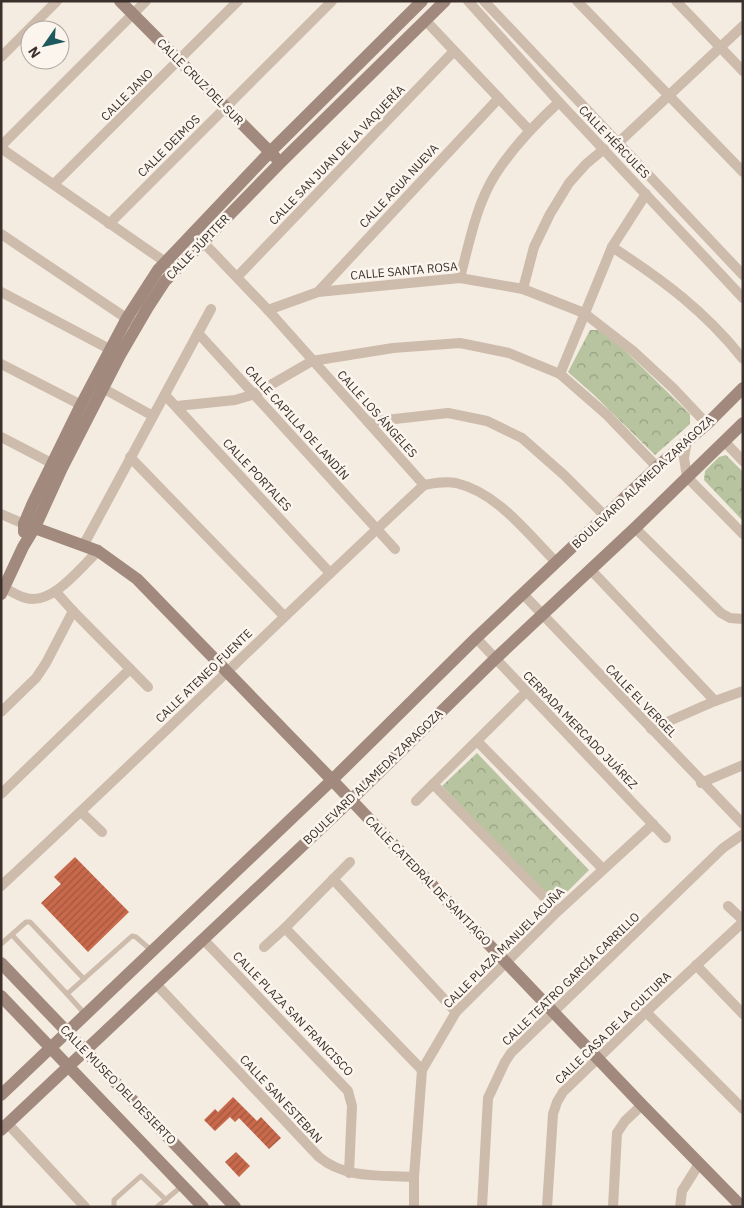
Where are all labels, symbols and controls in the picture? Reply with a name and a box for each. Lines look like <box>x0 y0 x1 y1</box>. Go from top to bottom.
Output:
north arrow <box>20 20 70 70</box>
street label: CALLE CRUZ DEL SUR <box>154 35 247 128</box>
text: N <box>24 43 45 62</box>
street label: CALLE JANO <box>97 65 156 124</box>
street label: CALLE SAN JUAN DE LA VAQUERÍA <box>266 81 408 228</box>
street label: CALLE HÉRCULES <box>576 102 653 181</box>
street label: CALLE DEIMOS <box>134 111 203 180</box>
street label: CALLE AGUA NUEVA <box>356 140 442 231</box>
street label: CALLE JÚPITER <box>163 211 233 282</box>
street label: CALLE SANTA ROSA <box>350 258 458 283</box>
street label: CALLE CAPILLA DE LANDÍN <box>242 362 353 483</box>
street label: CALLE LOS ÁNGELES <box>334 367 421 460</box>
street label: BOULEVARD ALAMEDA ZARAGOZA <box>569 412 717 551</box>
street label: CALLE PORTALES <box>220 435 295 514</box>
street label: CALLE ATENEO FUENTE <box>152 626 255 726</box>
street label: CALLE EL VERGEL <box>603 661 680 740</box>
street label: CERRADA MERCADO JUÁREZ <box>520 668 641 792</box>
street label: BOULEVARD ALAMEDA ZARAGOZA <box>300 706 446 847</box>
street label: CALLE CATEDRAL DE SANTIAGO <box>362 813 494 949</box>
street label: CALLE PLAZA MANUEL ACUÑA <box>440 884 567 1011</box>
street label: CALLE TEATRO GARCÍA CARRILLO <box>499 909 643 1048</box>
street label: CALLE PLAZA SAN FRANCISCO <box>230 948 357 1079</box>
street label: CALLE CASA DE LA CULTURA <box>552 968 674 1087</box>
street label: CALLE MUSEO DEL DESIERTO <box>57 1022 179 1148</box>
street label: CALLE SAN ESTEBAN <box>237 1052 326 1146</box>

